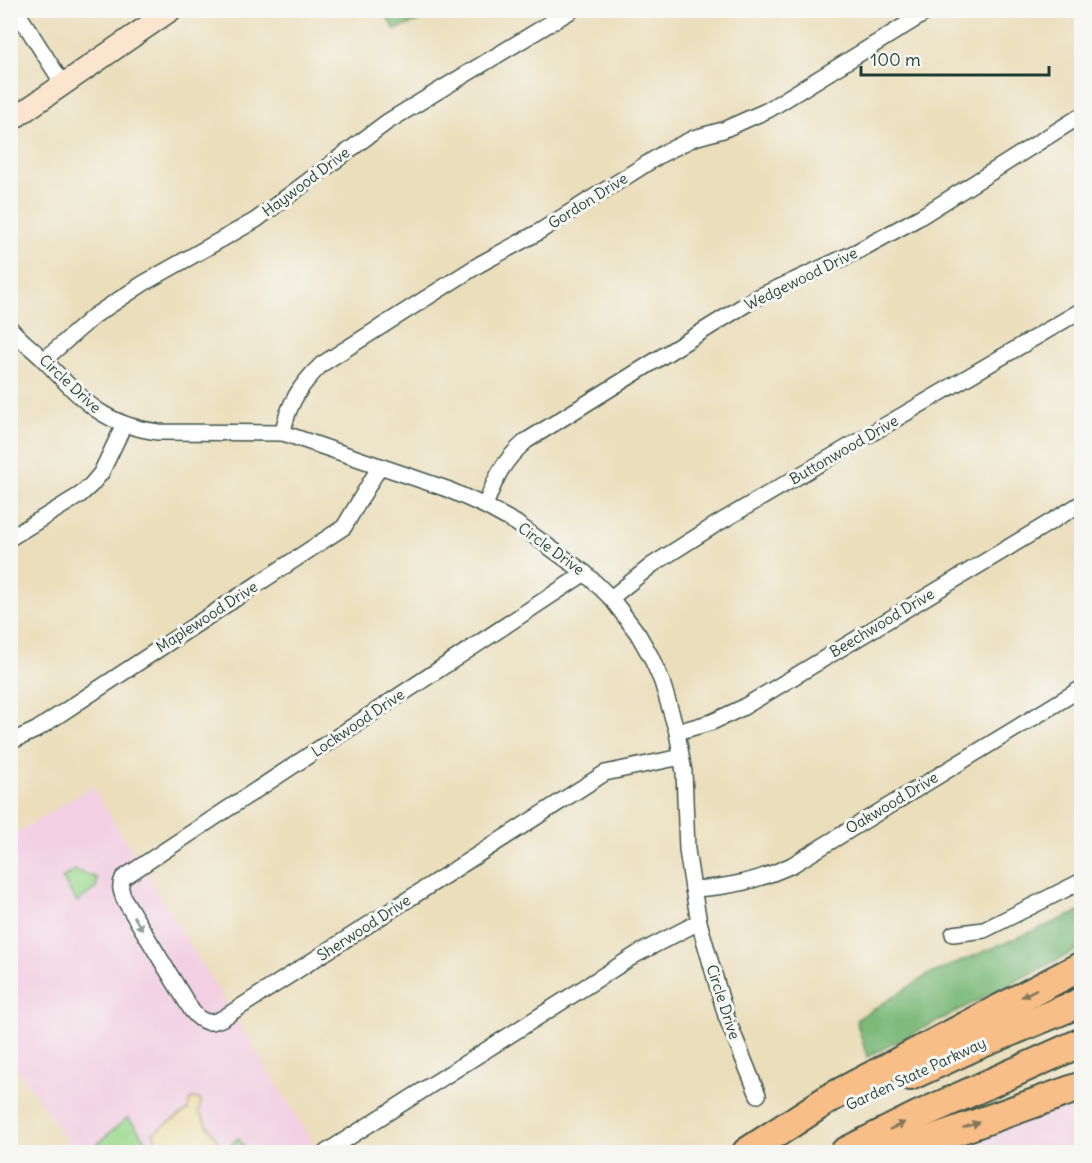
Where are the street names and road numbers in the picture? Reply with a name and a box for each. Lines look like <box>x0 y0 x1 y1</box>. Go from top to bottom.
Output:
street label: Haywood Drive <box>258 143 353 221</box>
street label: Gordon Drive <box>544 169 631 233</box>
street label: Wedgewood Drive <box>741 243 860 314</box>
street label: Circle Drive <box>36 350 105 417</box>
street label: Buttonwood Drive <box>786 411 901 488</box>
street label: Circle Drive <box>514 518 588 579</box>
street label: Maplewood Drive <box>152 577 261 656</box>
street label: Beechwood Drive <box>826 584 938 661</box>
street label: Lockwood Drive <box>308 684 408 761</box>
street label: Oakwood Drive <box>842 768 941 838</box>
street label: Sherwood Drive <box>313 890 414 965</box>
street label: Circle Drive <box>702 962 744 1042</box>
street label: Garden State Parkway <box>843 1033 989 1114</box>

